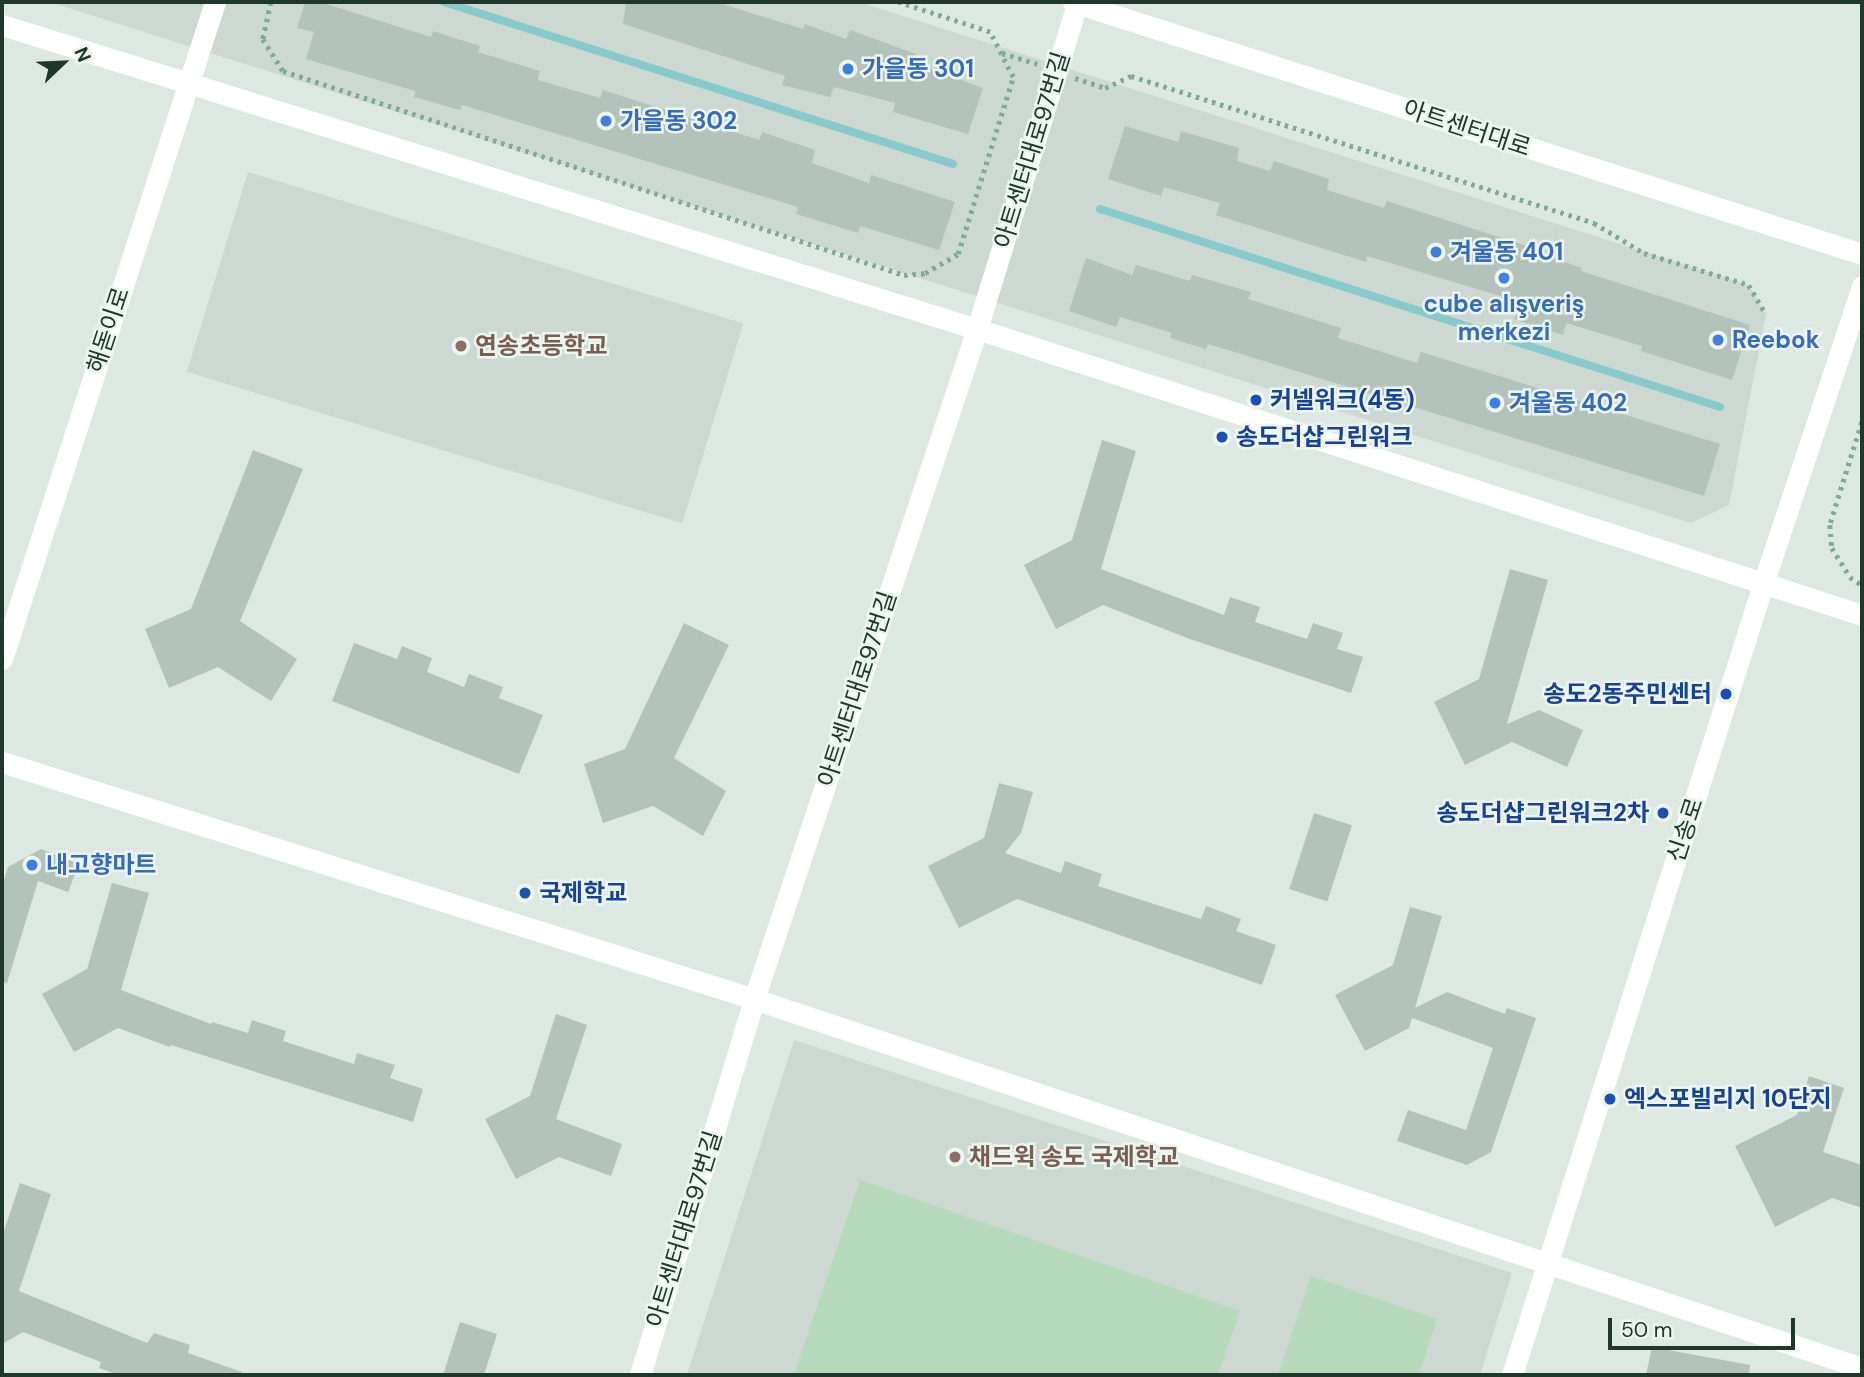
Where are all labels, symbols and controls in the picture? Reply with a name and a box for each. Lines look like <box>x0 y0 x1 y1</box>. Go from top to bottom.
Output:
north arrow <box>28 28 98 98</box>
text: N <box>69 43 97 66</box>
street label: 아트센터대로97번길 <box>988 48 1076 252</box>
place label: 가을동 301 <box>862 55 974 83</box>
marker: 가을동 301 <box>840 61 856 77</box>
street label: 아트센터대로 <box>1400 94 1534 162</box>
place label: 가을동 302 <box>620 107 737 135</box>
marker: 가을동 302 <box>598 113 614 129</box>
place label: 겨울동 401 <box>1450 238 1563 266</box>
marker: 겨울동 401 <box>1428 244 1444 260</box>
marker: cube alışveriş merkezi <box>1496 270 1512 286</box>
street label: 해돋이로 <box>81 284 135 376</box>
place label: cube alışveriş merkezi <box>1424 290 1584 346</box>
place label: Reebok <box>1732 326 1820 354</box>
place label: 연송초등학교 <box>475 332 607 360</box>
marker: Reebok <box>1710 332 1726 348</box>
marker: 연송초등학교 <box>453 338 469 354</box>
place label: 커넬워크(4동) <box>1270 386 1415 414</box>
place label: 겨울동 402 <box>1509 389 1627 417</box>
marker: 커넬워크(4동) <box>1248 392 1264 408</box>
marker: 겨울동 402 <box>1487 395 1503 411</box>
place label: 송도더샵그린워크 <box>1236 423 1413 451</box>
marker: 송도더샵그린워크 <box>1214 429 1230 445</box>
street label: 아트센터대로97번길 <box>812 588 902 790</box>
place label: 송도2동주민센터 <box>1544 680 1712 708</box>
marker: 송도2동주민센터 <box>1718 686 1734 702</box>
street label: 신송로 <box>1661 794 1709 866</box>
place label: 송도더샵그린워크2차 <box>1436 799 1649 827</box>
marker: 송도더샵그린워크2차 <box>1655 805 1671 821</box>
place label: 내고향마트 <box>46 851 156 879</box>
marker: 내고향마트 <box>24 857 40 873</box>
place label: 국제학교 <box>539 879 627 907</box>
marker: 국제학교 <box>517 885 533 901</box>
place label: 엑스포빌리지 10단지 <box>1624 1085 1832 1113</box>
marker: 엑스포빌리지 10단지 <box>1602 1091 1618 1107</box>
street label: 아트센터대로97번길 <box>640 1127 728 1331</box>
place label: 채드윅 송도 국제학교 <box>969 1143 1179 1171</box>
marker: 채드윅 송도 국제학교 <box>947 1149 963 1165</box>
scale bar <box>1612 1304 1799 1348</box>
text: 50 m <box>1621 1316 1672 1344</box>

